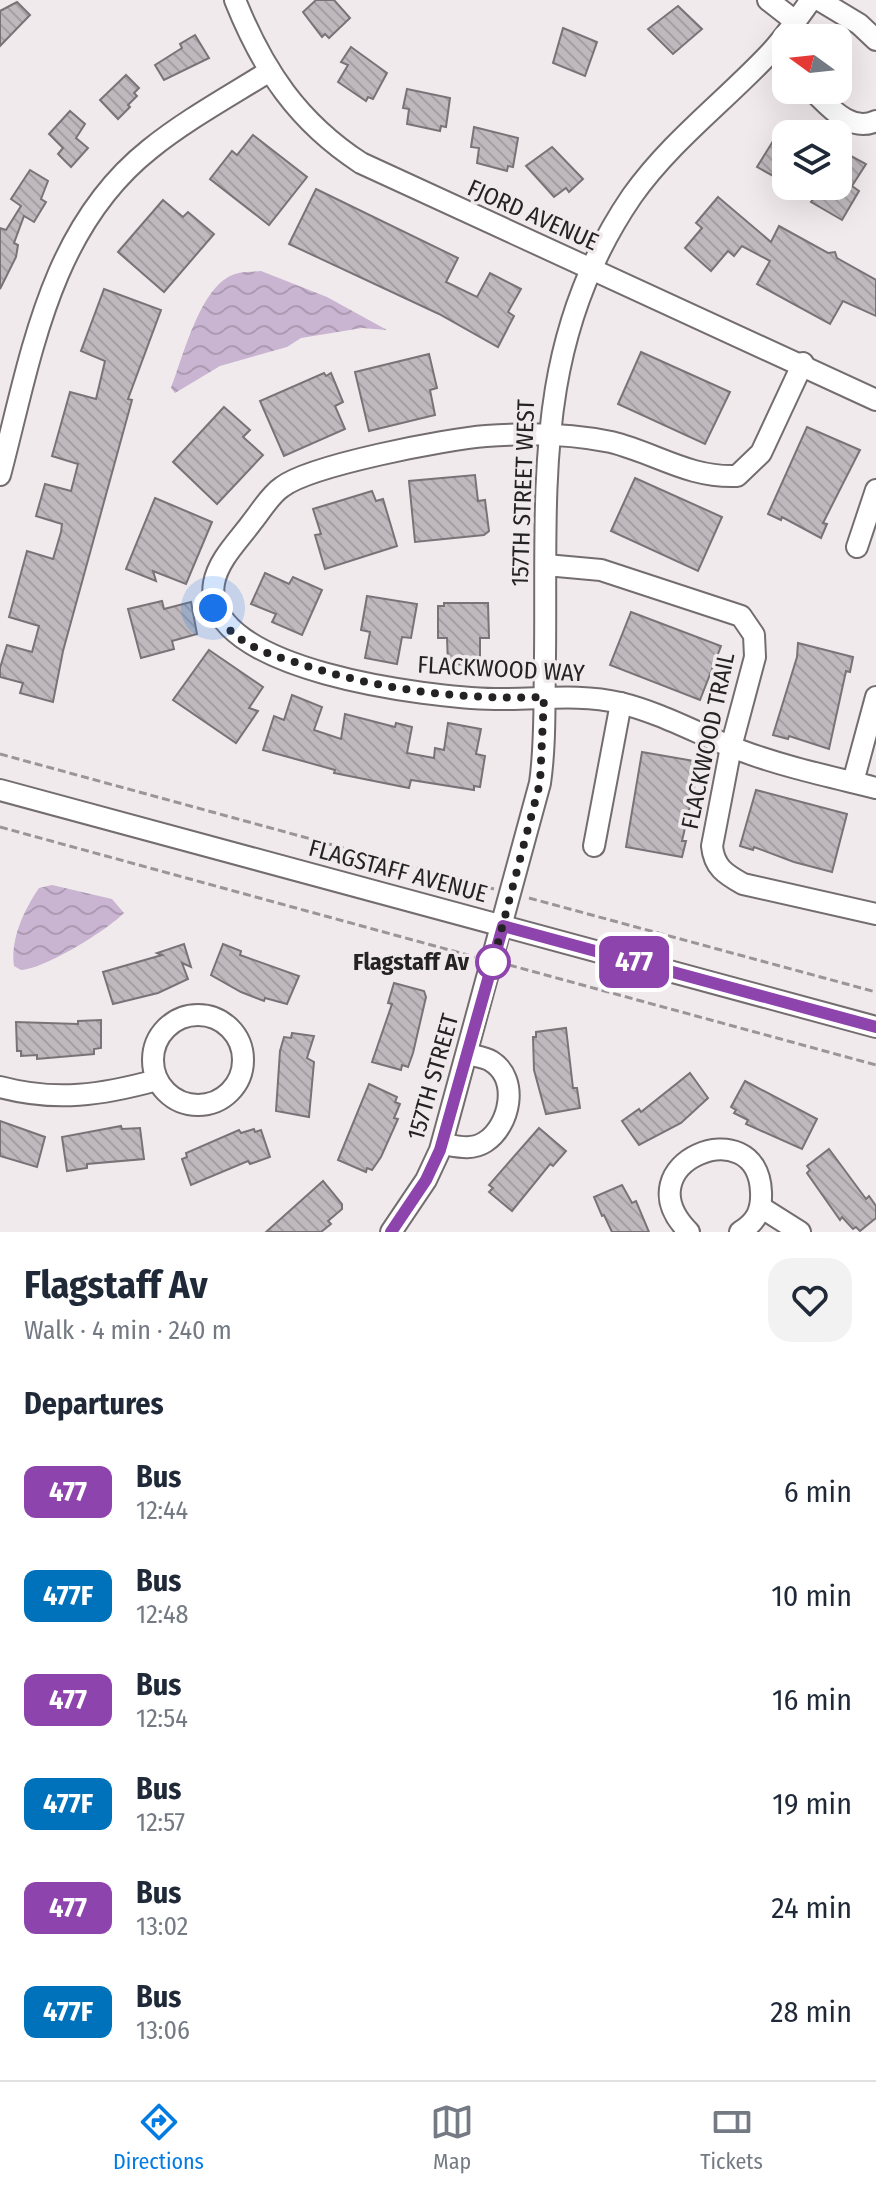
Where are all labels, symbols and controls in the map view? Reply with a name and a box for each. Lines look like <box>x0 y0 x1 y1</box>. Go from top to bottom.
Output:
north arrow <box>772 24 852 104</box>
map controls <box>772 24 852 200</box>
button: layers <box>772 120 852 200</box>
street label: FJORD AVENUE <box>463 174 603 256</box>
street label: 157TH STREET WEST <box>506 399 540 587</box>
your location <box>193 588 233 628</box>
street label: FLACKWOOD TRAIL <box>676 650 740 832</box>
street label: FLACKWOOD WAY <box>417 651 585 687</box>
street label: FLAGSTAFF AVENUE <box>306 834 490 908</box>
line badge: 477 <box>588 936 680 988</box>
marker: Flagstaff Av <box>476 945 510 979</box>
text: 477 <box>615 945 653 978</box>
place label: Flagstaff Av <box>353 948 470 976</box>
street label: 157TH STREET <box>402 1011 464 1143</box>
button: heart <box>768 1258 852 1342</box>
text: Flagstaff Av <box>24 1262 208 1308</box>
text: Walk · 4 min · 240 m <box>24 1315 232 1346</box>
text: Departures <box>24 1386 164 1422</box>
text: Bus <box>136 1459 181 1495</box>
text: 6 min <box>784 1474 852 1510</box>
text: 477 <box>49 1475 87 1508</box>
text: 12:44 <box>136 1495 188 1526</box>
text: Bus <box>136 1563 181 1599</box>
text: 10 min <box>771 1578 852 1614</box>
text: 477F <box>43 1579 93 1612</box>
text: 12:48 <box>136 1599 189 1630</box>
text: Bus <box>136 1667 181 1703</box>
text: 16 min <box>772 1682 852 1718</box>
text: 477 <box>49 1683 87 1716</box>
text: 12:54 <box>136 1703 188 1734</box>
text: Bus <box>136 1771 181 1807</box>
text: 19 min <box>772 1786 852 1822</box>
text: 477F <box>43 1787 93 1820</box>
text: 12:57 <box>136 1807 185 1838</box>
text: Bus <box>136 1875 181 1911</box>
text: 24 min <box>771 1890 852 1926</box>
text: 477 <box>49 1891 87 1924</box>
text: 13:02 <box>136 1911 188 1942</box>
text: Bus <box>136 1979 181 2015</box>
text: 28 min <box>770 1994 852 2030</box>
text: 477F <box>43 1995 93 2028</box>
text: 13:06 <box>136 2015 190 2046</box>
tab: Directions <box>113 2100 204 2175</box>
tab: Map <box>430 2100 474 2175</box>
tab: Tickets <box>700 2100 763 2175</box>

